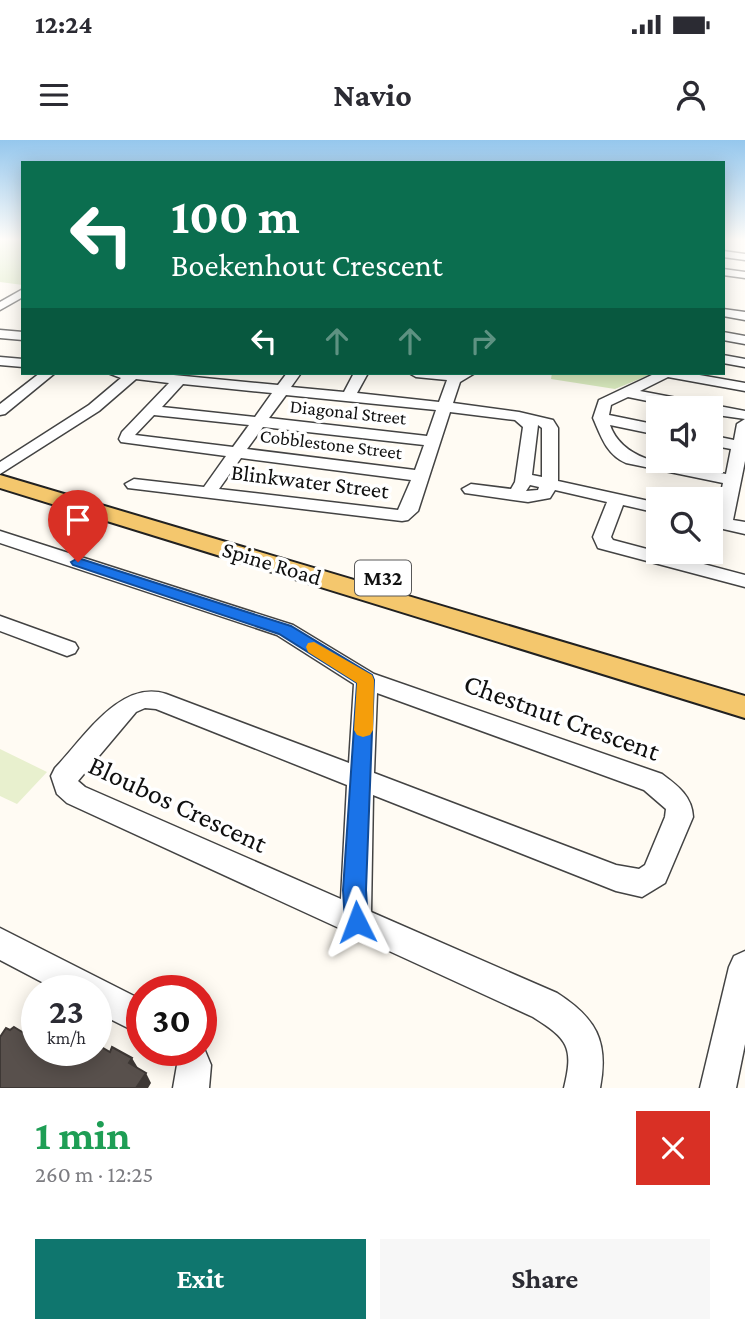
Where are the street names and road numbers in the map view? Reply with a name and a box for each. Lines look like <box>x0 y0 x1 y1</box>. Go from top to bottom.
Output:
street label: Diagonal Street <box>289 395 408 429</box>
street label: Cobblestone Street <box>259 425 404 463</box>
street label: Blinkwater Street <box>230 458 391 504</box>
street label: Spine Road <box>219 536 325 590</box>
road number: M32 <box>355 560 411 596</box>
street label: Chestnut Crescent <box>460 667 665 767</box>
street label: Bloubos Crescent <box>84 749 273 859</box>

